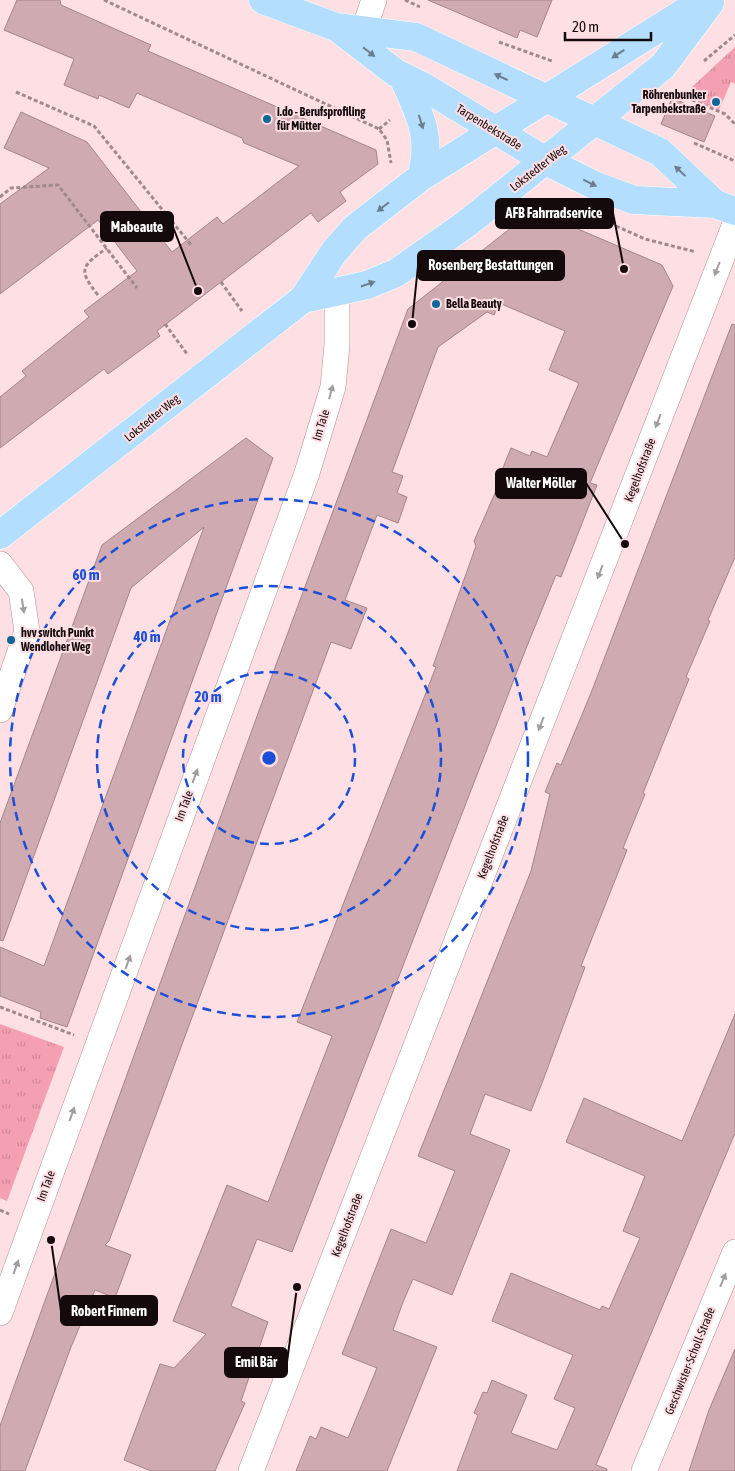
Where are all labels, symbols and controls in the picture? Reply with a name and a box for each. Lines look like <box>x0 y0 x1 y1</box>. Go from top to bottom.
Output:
scale bar <box>565 10 651 42</box>
text: 20 m <box>572 18 599 35</box>
one-way arrow <box>362 47 376 57</box>
one-way arrow <box>611 49 625 59</box>
one-way arrow <box>494 73 508 81</box>
place label: Röhrenbunker Tarpenbekstraße <box>631 88 707 116</box>
marker: Röhrenbunker Tarpenbekstraße <box>710 96 722 108</box>
street label: Tarpenbekstraße <box>454 101 524 153</box>
place label: i.do - Berufsprofiling für Mütter <box>276 105 366 133</box>
marker: i.do - Berufsprofiling für Mütter <box>261 113 273 125</box>
one-way arrow <box>418 114 426 129</box>
street label: Lokstedter Weg <box>507 141 569 194</box>
one-way arrow <box>674 165 686 177</box>
one-way arrow <box>583 179 597 187</box>
callout: AFB Fahrradservice <box>496 199 613 228</box>
one-way arrow <box>377 201 390 212</box>
text: AFB Fahrradservice <box>505 205 602 221</box>
callout: Mabeaute <box>101 212 173 241</box>
text: Mabeaute <box>111 219 163 235</box>
callout: Rosenberg Bestattungen <box>418 251 564 280</box>
text: Rosenberg Bestattungen <box>428 257 554 273</box>
one-way arrow <box>713 262 720 277</box>
one-way arrow <box>360 280 375 287</box>
place label: Bella Beauty <box>446 297 502 311</box>
marker: Bella Beauty <box>430 298 442 310</box>
one-way arrow <box>327 385 335 400</box>
street label: Lokstedter Weg <box>122 391 183 445</box>
street label: Im Tale <box>310 408 332 442</box>
one-way arrow <box>654 414 662 428</box>
street label: Kegelhofstraße <box>621 436 659 504</box>
callout: Walter Möller <box>496 469 586 498</box>
text: Walter Möller <box>505 475 577 491</box>
one-way arrow <box>596 565 603 580</box>
text: 60 m <box>73 566 100 583</box>
one-way arrow <box>20 598 28 614</box>
place label: hvv switch Punkt Wendloher Weg <box>20 626 95 654</box>
text: 40 m <box>133 628 161 645</box>
marker: hvv switch Punkt Wendloher Weg <box>5 634 17 646</box>
text: 20 m <box>195 688 222 705</box>
one-way arrow <box>537 717 545 732</box>
centre of rings <box>260 749 278 767</box>
one-way arrow <box>191 768 199 783</box>
street label: Im Tale <box>172 789 196 823</box>
street label: Kegelhofstraße <box>474 813 512 881</box>
one-way arrow <box>125 954 132 969</box>
one-way arrow <box>69 1107 76 1122</box>
street label: Im Tale <box>34 1169 58 1203</box>
street label: Kegelhofstraße <box>328 1191 366 1259</box>
one-way arrow <box>13 1259 21 1274</box>
one-way arrow <box>720 1273 727 1288</box>
callout: Robert Finnern <box>61 1296 157 1325</box>
text: Robert Finnern <box>71 1303 147 1319</box>
street label: Geschwister-Scholl-Straße <box>662 1305 718 1417</box>
callout: Emil Bär <box>225 1348 287 1377</box>
text: Emil Bär <box>235 1354 278 1370</box>

